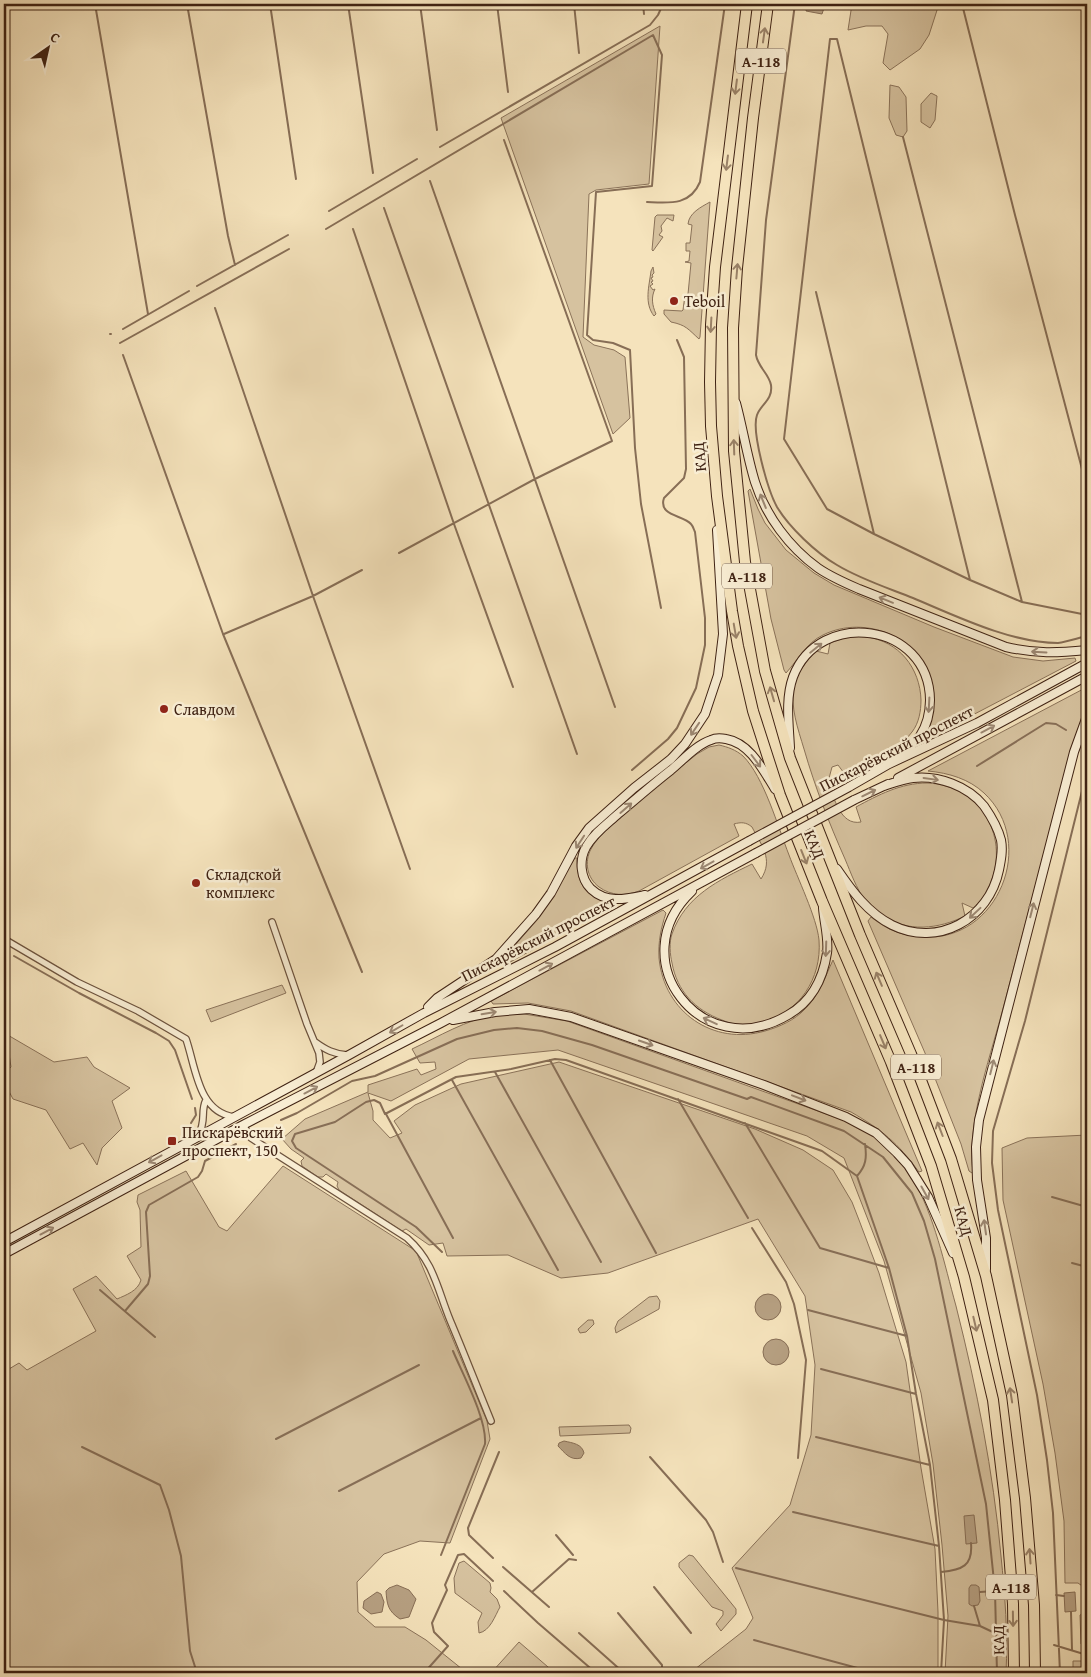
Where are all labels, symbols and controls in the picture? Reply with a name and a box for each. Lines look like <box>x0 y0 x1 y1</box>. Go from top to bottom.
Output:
north arrow <box>22 22 72 72</box>
text: С <box>46 27 64 48</box>
one-way arrow <box>759 27 769 43</box>
road number: А-118 <box>736 48 786 74</box>
one-way arrow <box>731 78 741 94</box>
one-way arrow <box>722 155 732 171</box>
one-way arrow <box>732 263 741 279</box>
place label: Teboil <box>684 289 726 313</box>
marker: Teboil <box>668 295 680 307</box>
one-way arrow <box>707 316 716 332</box>
one-way arrow <box>730 440 739 456</box>
street label: КАД <box>686 441 712 473</box>
one-way arrow <box>757 494 767 509</box>
road number: А-118 <box>722 564 772 588</box>
one-way arrow <box>879 594 894 604</box>
one-way arrow <box>731 622 741 638</box>
one-way arrow <box>809 642 822 653</box>
one-way arrow <box>1031 648 1047 657</box>
one-way arrow <box>767 686 776 702</box>
one-way arrow <box>925 696 934 712</box>
place label: Славдом <box>174 697 235 721</box>
street label: Пискарёвский проспект <box>815 698 978 797</box>
marker: Славдом <box>158 703 170 715</box>
one-way arrow <box>690 722 700 736</box>
one-way arrow <box>980 724 995 733</box>
one-way arrow <box>751 754 761 768</box>
one-way arrow <box>923 774 939 784</box>
one-way arrow <box>861 788 876 797</box>
one-way arrow <box>619 802 632 813</box>
street label: КАД <box>798 826 832 862</box>
one-way arrow <box>574 834 584 848</box>
one-way arrow <box>800 849 809 864</box>
one-way arrow <box>700 860 714 870</box>
place label: Складской комплекс <box>206 862 282 904</box>
marker: Складской комплекс <box>190 877 202 889</box>
street label: Пискарёвский проспект <box>457 888 620 987</box>
one-way arrow <box>1028 902 1037 918</box>
one-way arrow <box>969 907 982 919</box>
one-way arrow <box>821 940 831 957</box>
one-way arrow <box>538 961 552 971</box>
one-way arrow <box>873 972 883 987</box>
one-way arrow <box>481 1008 497 1018</box>
one-way arrow <box>703 1016 718 1026</box>
one-way arrow <box>388 1024 403 1034</box>
one-way arrow <box>878 1034 888 1049</box>
one-way arrow <box>638 1039 653 1048</box>
road number: А-118 <box>891 1054 941 1080</box>
one-way arrow <box>988 1060 997 1076</box>
one-way arrow <box>303 1085 318 1094</box>
one-way arrow <box>791 1094 806 1104</box>
place label: Пискарёвский проспект, 150 <box>182 1120 284 1162</box>
one-way arrow <box>935 1122 944 1138</box>
marker: Пискарёвский проспект, 150 <box>166 1135 178 1147</box>
one-way arrow <box>148 1154 163 1164</box>
one-way arrow <box>920 1185 930 1200</box>
street label: КАД <box>948 1203 980 1239</box>
one-way arrow <box>980 1220 990 1236</box>
one-way arrow <box>39 1226 54 1235</box>
one-way arrow <box>971 1316 980 1332</box>
one-way arrow <box>1006 1387 1016 1403</box>
one-way arrow <box>1025 1548 1034 1564</box>
road number: А-118 <box>986 1574 1036 1600</box>
one-way arrow <box>1008 1610 1018 1626</box>
street label: КАД <box>986 1625 1010 1655</box>

